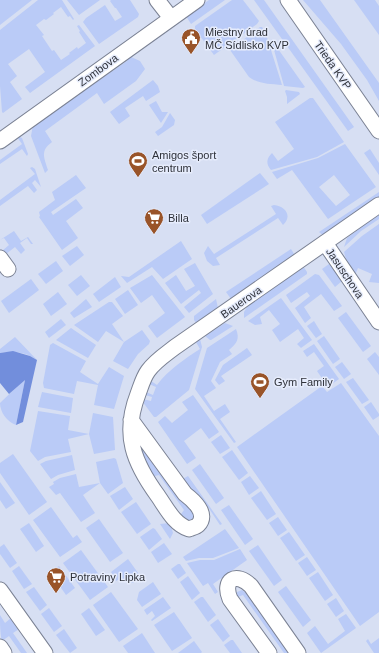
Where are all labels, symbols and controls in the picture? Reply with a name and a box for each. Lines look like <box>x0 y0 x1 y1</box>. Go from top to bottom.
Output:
place label: Miestny úrad MČ Sídlisko KVP <box>205 26 289 51</box>
public building icon: Miestny úrad MČ Sídlisko KVP <box>180 27 202 55</box>
street label: Trieda KVP <box>312 39 354 91</box>
street label: Zombova <box>76 51 121 88</box>
place label: Amigos šport centrum <box>152 149 216 174</box>
sports icon: Amigos šport centrum <box>127 150 149 178</box>
supermarket icon: Billa <box>143 207 165 235</box>
place label: Billa <box>168 212 190 224</box>
street label: Jasuschova <box>324 246 367 301</box>
street label: Bauerova <box>218 283 264 320</box>
sports icon: Gym Family <box>249 371 271 399</box>
place label: Gym Family <box>274 376 333 388</box>
supermarket icon: Potraviny Lipka <box>45 566 67 594</box>
place label: Potraviny Lipka <box>70 571 146 583</box>

